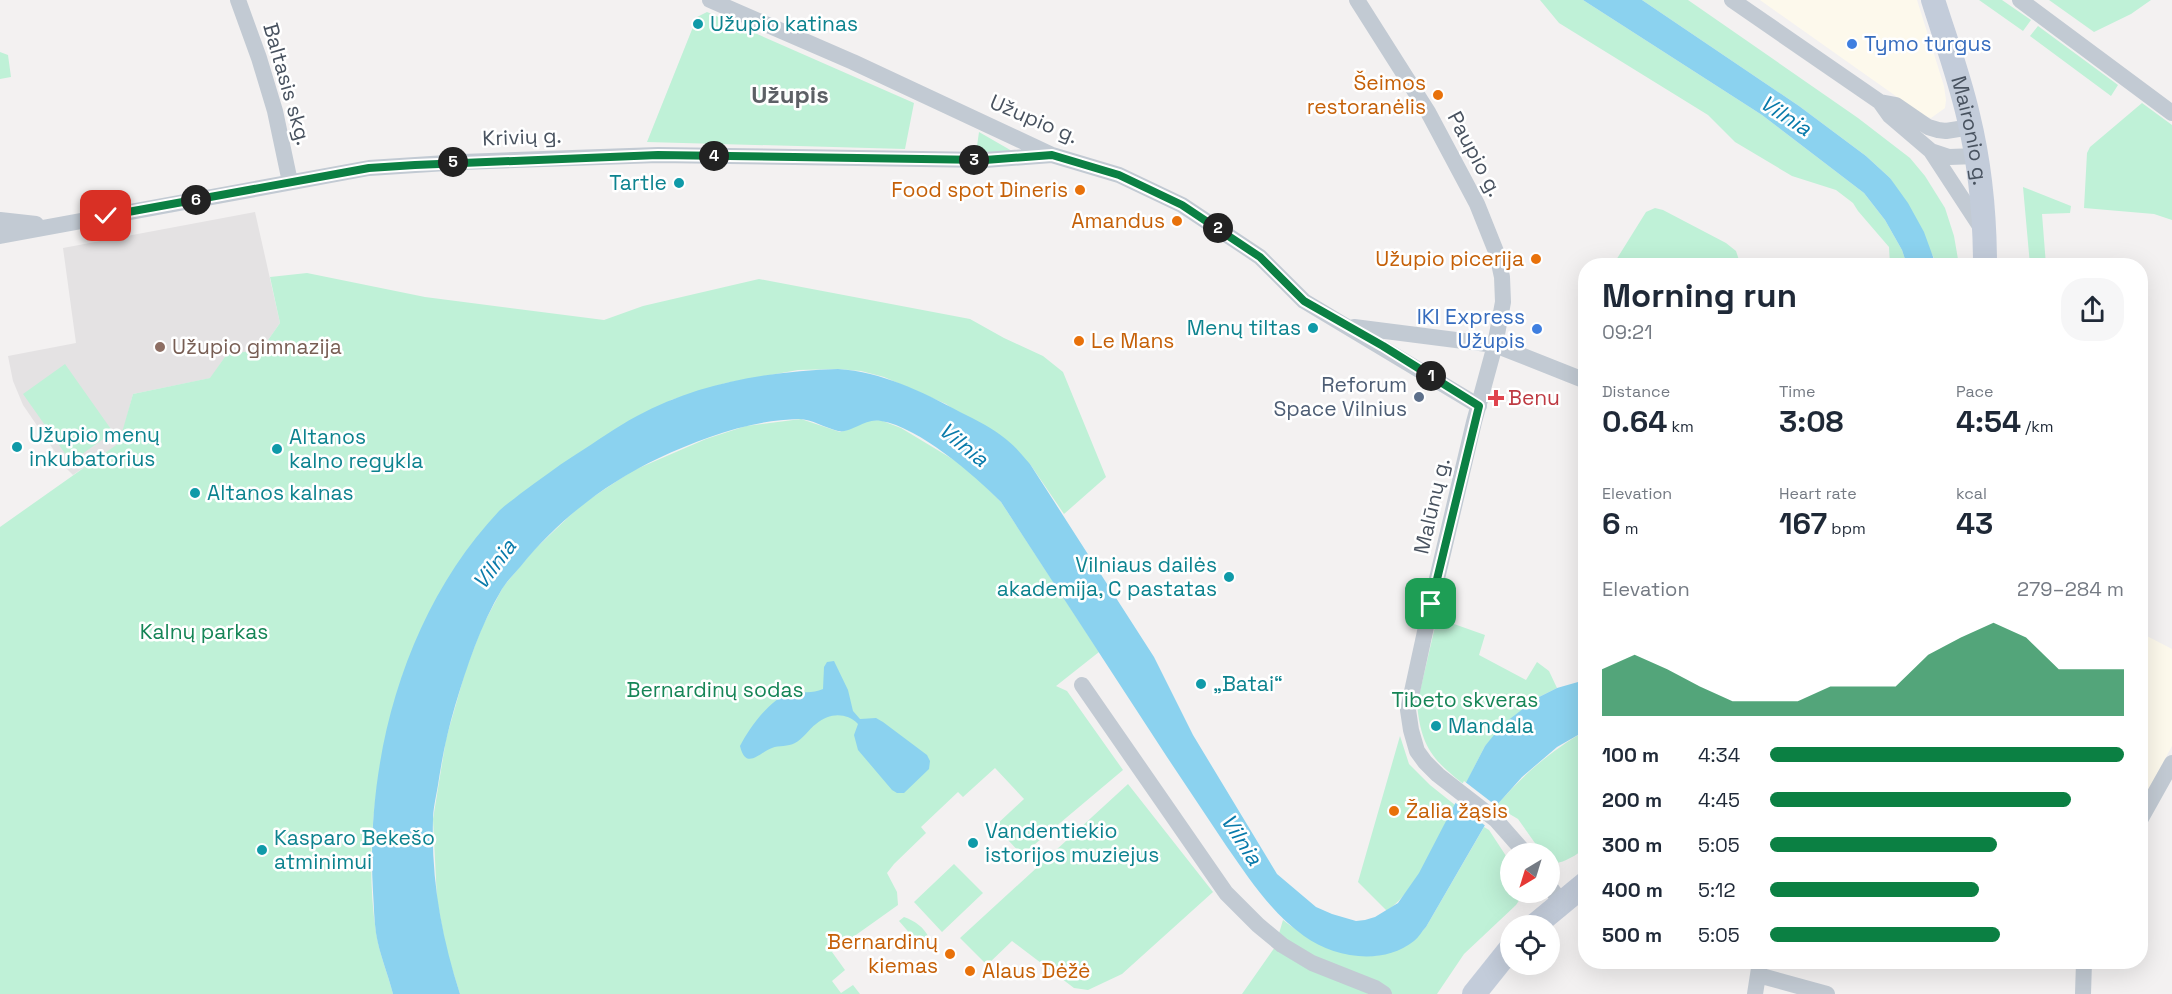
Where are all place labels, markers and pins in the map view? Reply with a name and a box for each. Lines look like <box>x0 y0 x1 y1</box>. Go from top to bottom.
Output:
place label: Užupio katinas <box>710 10 858 37</box>
marker: Užupio katinas <box>691 17 705 31</box>
place label: Tymo turgus <box>1864 30 1991 57</box>
marker: Tymo turgus <box>1845 37 1859 51</box>
place label: Šeimos restoranėlis <box>1307 69 1426 120</box>
marker: Šeimos restoranėlis <box>1431 88 1445 102</box>
pin: 4 <box>699 141 729 171</box>
pin: 3 <box>959 145 989 175</box>
pin: 5 <box>438 147 468 177</box>
place label: Tartle <box>609 169 667 196</box>
marker: Tartle <box>672 176 686 190</box>
place label: Food spot Dineris <box>891 176 1068 203</box>
marker: Food spot Dineris <box>1073 183 1087 197</box>
pin: 6 <box>181 185 211 215</box>
pin <box>80 190 131 241</box>
place label: Amandus <box>1071 207 1165 234</box>
pin: 2 <box>1203 213 1233 243</box>
marker: Amandus <box>1170 214 1184 228</box>
place label: Užupio picerija <box>1375 245 1524 272</box>
marker: Užupio picerija <box>1529 252 1543 266</box>
place label: IKI Express Užupis <box>1417 303 1525 354</box>
place label: Menų tiltas <box>1187 314 1301 341</box>
marker: Menų tiltas <box>1306 321 1320 335</box>
marker: IKI Express Užupis <box>1530 322 1544 336</box>
place label: Le Mans <box>1091 327 1174 354</box>
place label: Užupio gimnazija <box>172 333 342 360</box>
marker: Le Mans <box>1072 334 1086 348</box>
marker: Užupio gimnazija <box>153 340 167 354</box>
pin: 1 <box>1416 361 1446 391</box>
place label: Reforum Space Vilnius <box>1273 371 1407 422</box>
place label: Benu <box>1508 384 1560 411</box>
marker: Reforum Space Vilnius <box>1412 390 1426 404</box>
marker: Benu <box>1489 391 1503 405</box>
place label: Užupio menų inkubatorius <box>29 421 160 472</box>
place label: Altanos kalno regykla <box>289 423 423 474</box>
marker: Užupio menų inkubatorius <box>10 440 24 454</box>
marker: Altanos kalno regykla <box>270 442 284 456</box>
place label: Altanos kalnas <box>207 479 354 506</box>
marker: Altanos kalnas <box>188 486 202 500</box>
place label: Vilniaus dailės akademija, C pastatas <box>997 551 1217 602</box>
marker: Vilniaus dailės akademija, C pastatas <box>1222 570 1236 584</box>
pin <box>1405 578 1456 629</box>
place label: „Batai“ <box>1213 670 1283 697</box>
marker: „Batai“ <box>1194 677 1208 691</box>
place label: Mandala <box>1448 712 1534 739</box>
marker: Mandala <box>1429 719 1443 733</box>
place label: Žalia žąsis <box>1406 797 1508 824</box>
marker: Žalia žąsis <box>1387 804 1401 818</box>
place label: Vandentiekio istorijos muziejus <box>985 817 1159 868</box>
place label: Kasparo Bekešo atminimui <box>274 824 435 875</box>
marker: Vandentiekio istorijos muziejus <box>966 836 980 850</box>
marker: Kasparo Bekešo atminimui <box>255 843 269 857</box>
place label: Bernardinų kiemas <box>827 928 938 979</box>
marker: Bernardinų kiemas <box>943 947 957 961</box>
place label: Alaus Dėžė <box>982 957 1090 984</box>
marker: Alaus Dėžė <box>963 964 977 978</box>

